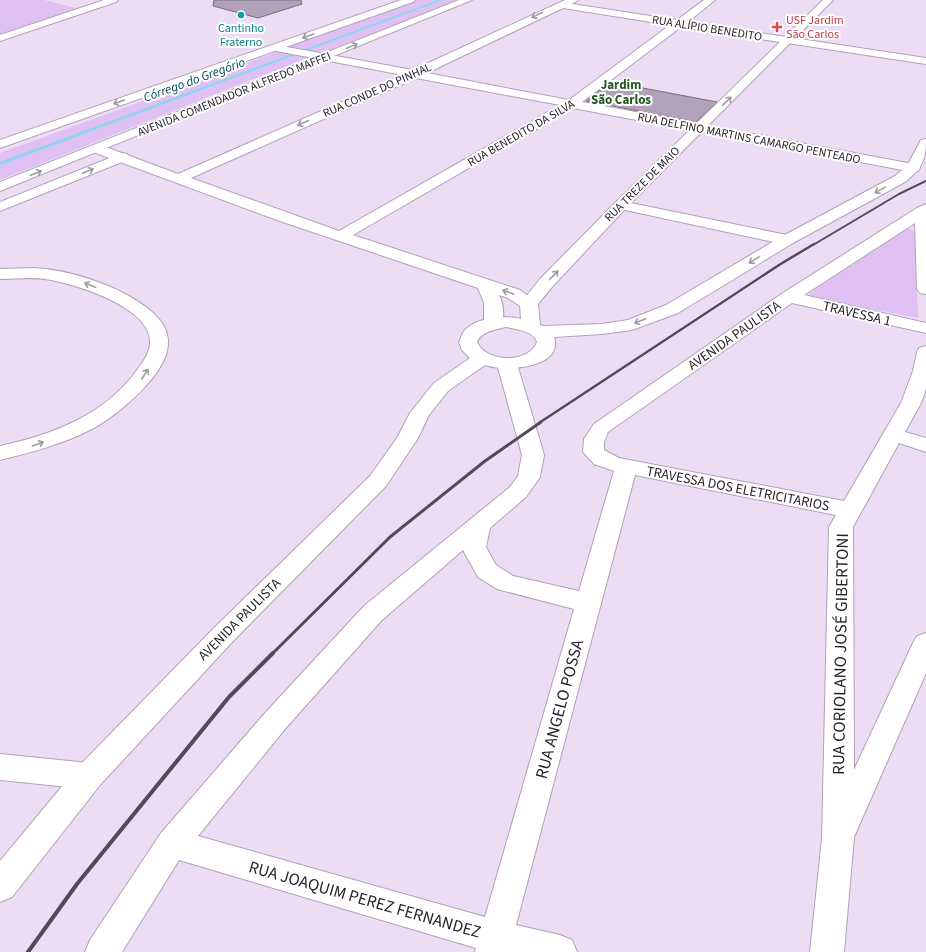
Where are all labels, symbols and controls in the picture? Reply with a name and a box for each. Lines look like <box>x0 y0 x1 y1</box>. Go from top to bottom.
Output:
marker: Cantinho Fraterno <box>236 10 246 20</box>
street label: RUA ALÍPIO BENEDITO <box>651 11 763 46</box>
one-way arrow <box>532 12 544 19</box>
place label: USF Jardim São Carlos <box>786 12 844 43</box>
place label: Cantinho Fraterno <box>218 20 264 51</box>
marker: USF Jardim São Carlos <box>771 21 783 33</box>
one-way arrow <box>302 33 314 41</box>
one-way arrow <box>345 42 357 50</box>
street label: AVENIDA COMENDADOR ALFREDO MAFFEI <box>135 48 334 141</box>
water label: Córrego do Gregório <box>141 53 248 107</box>
street label: RUA CONDE DO PINHAL <box>320 59 434 122</box>
district label: Jardim São Carlos <box>591 76 651 109</box>
street label: RUA BENEDITO DA SILVA <box>465 96 578 171</box>
one-way arrow <box>722 96 732 106</box>
one-way arrow <box>113 99 125 107</box>
street label: RUA DELFINO MARTINS CAMARGO PENTEADO <box>636 109 862 168</box>
one-way arrow <box>297 120 309 128</box>
street label: RUA TREZE DE MAIO <box>601 143 684 226</box>
one-way arrow <box>82 167 94 174</box>
one-way arrow <box>30 169 42 176</box>
one-way arrow <box>874 187 886 194</box>
one-way arrow <box>748 257 760 265</box>
one-way arrow <box>549 270 559 280</box>
one-way arrow <box>85 281 97 289</box>
one-way arrow <box>502 288 515 295</box>
street label: AVENIDA PAULISTA <box>684 296 785 375</box>
street label: TRAVESSA 1 <box>821 296 893 332</box>
one-way arrow <box>634 318 646 326</box>
one-way arrow <box>141 369 149 380</box>
one-way arrow <box>31 439 43 447</box>
street label: TRAVESSA DOS ELETRICITARIOS <box>645 461 831 517</box>
street label: RUA CORIOLANO JOSÉ GIBERTONI <box>827 533 855 775</box>
street label: AVENIDA PAULISTA <box>194 574 286 666</box>
street label: RUA ANGELO POSSA <box>530 636 590 782</box>
street label: RUA JOAQUIM PEREZ FERNANDEZ <box>246 855 484 945</box>

